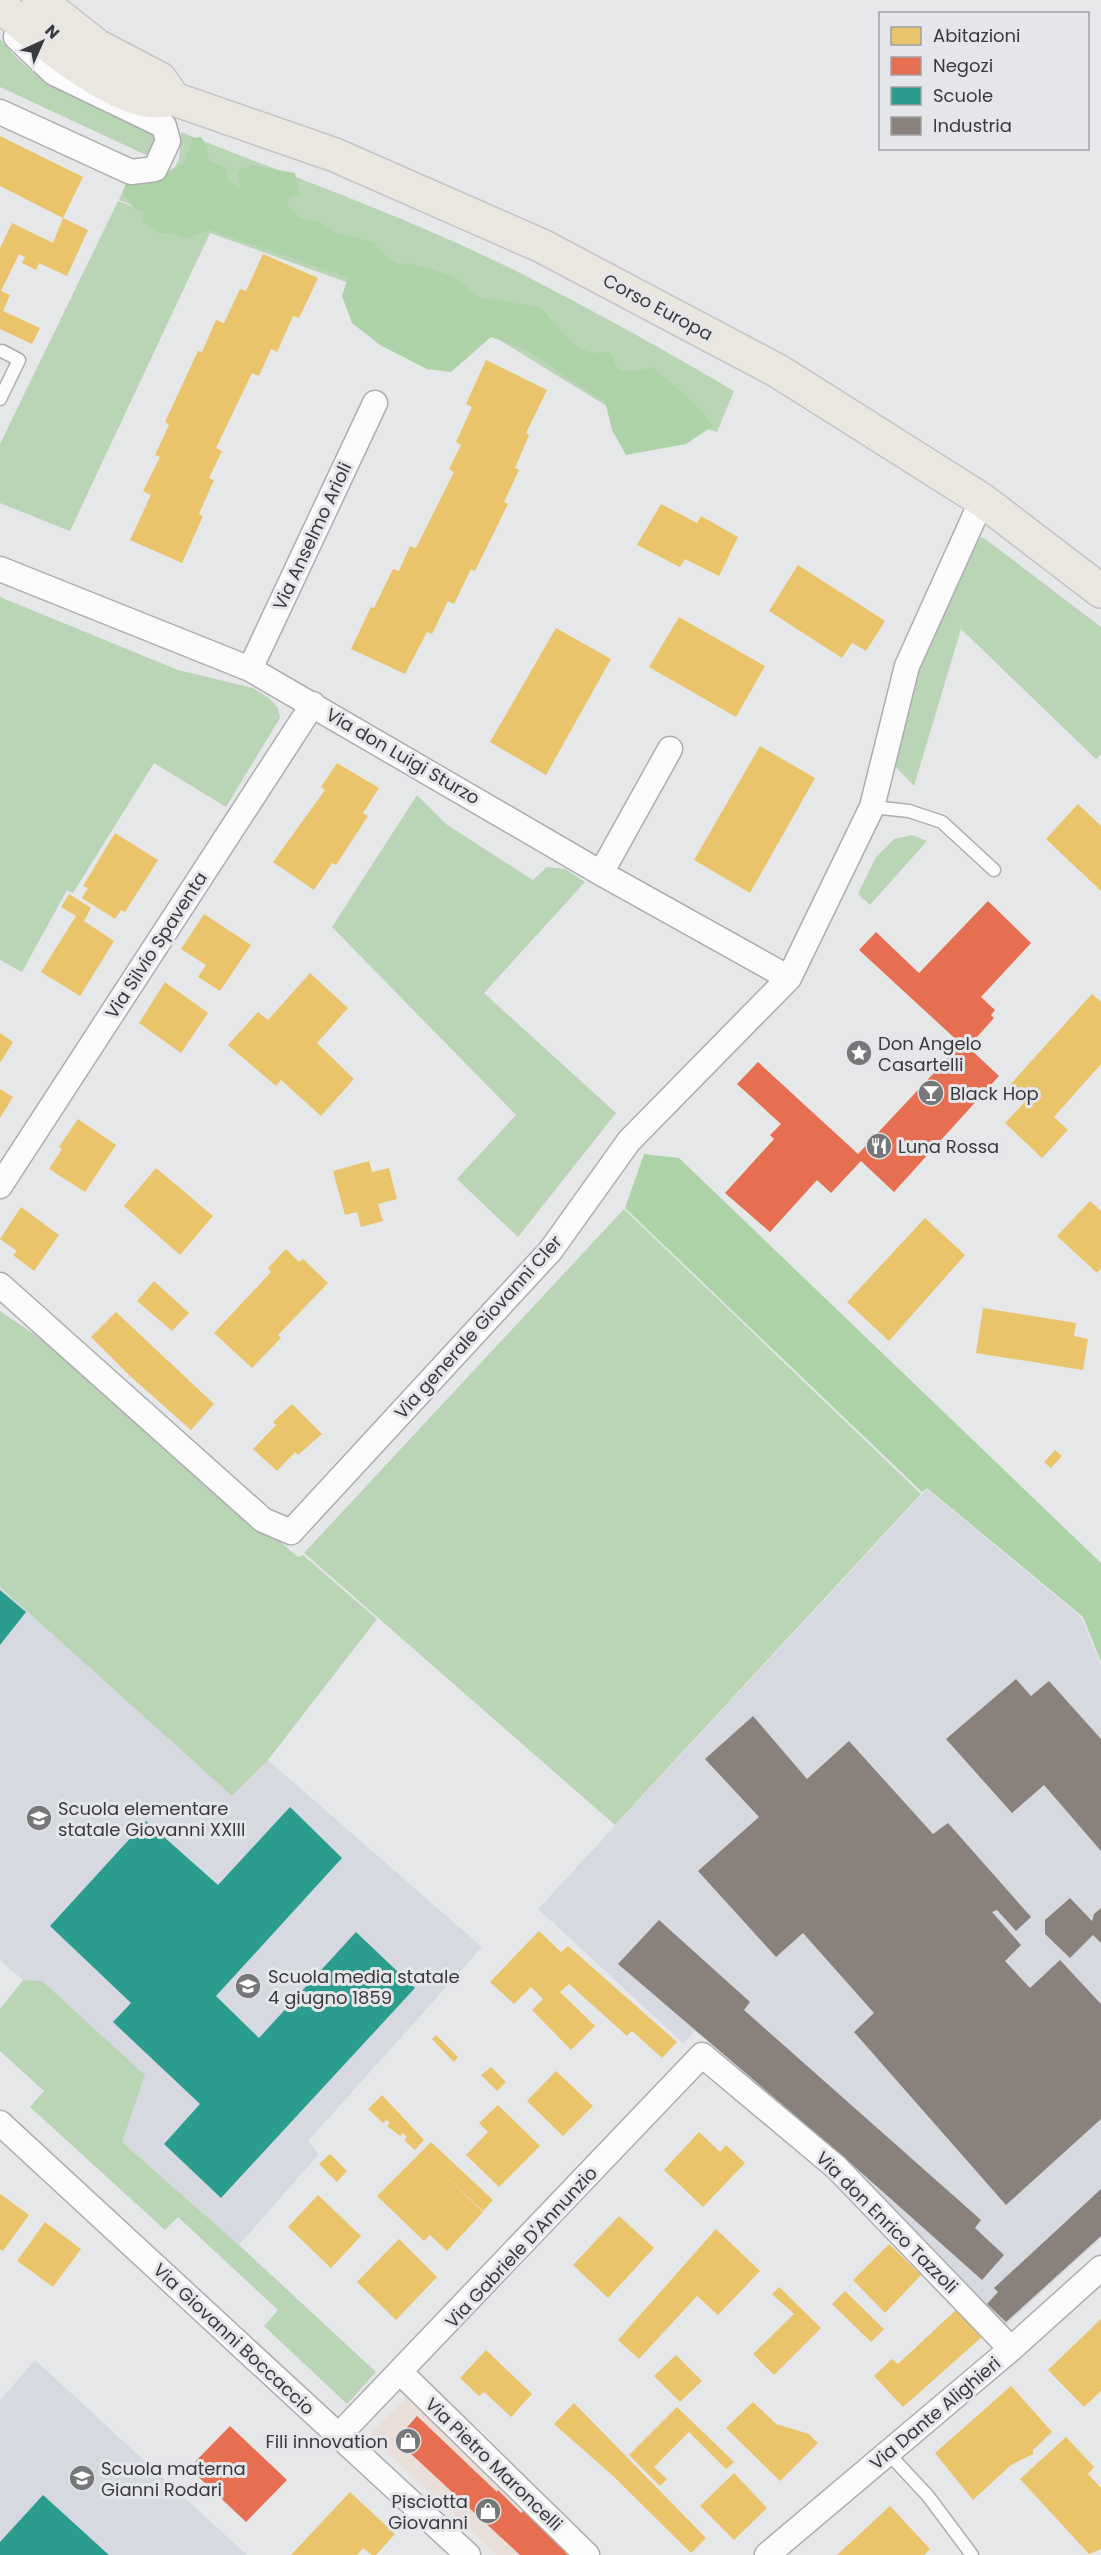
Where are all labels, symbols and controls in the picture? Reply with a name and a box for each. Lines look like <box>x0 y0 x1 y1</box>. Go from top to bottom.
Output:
north arrow <box>12 12 72 72</box>
legend <box>879 12 1089 150</box>
text: N <box>40 19 65 44</box>
text: Abitazioni <box>933 23 1021 48</box>
text: Negozi <box>933 53 993 78</box>
text: Scuole <box>933 83 993 108</box>
text: Industria <box>933 113 1012 138</box>
street label: Corso Europa <box>599 268 717 346</box>
street label: Via Anselmo Arioli <box>267 458 357 614</box>
street label: Via don Luigi Sturzo <box>322 702 484 810</box>
street label: Via Silvio Spaventa <box>99 867 213 1023</box>
place label: Don Angelo Casartelli <box>878 1031 982 1077</box>
place icon: Don Angelo Casartelli <box>844 1038 874 1068</box>
bar icon: Black Hop <box>916 1078 946 1108</box>
place label: Black Hop <box>950 1081 1039 1106</box>
restaurant icon: Luna Rossa <box>864 1131 894 1161</box>
place label: Luna Rossa <box>898 1134 999 1159</box>
street label: Via generale Giovanni Cler <box>389 1229 568 1424</box>
place label: Scuola elementare statale Giovanni XXIII <box>58 1796 245 1842</box>
school or university icon: Scuola elementare statale Giovanni XXIII <box>24 1803 54 1833</box>
place label: Scuola media statale 4 giugno 1859 <box>268 1964 460 2010</box>
school or university icon: Scuola media statale 4 giugno 1859 <box>233 1971 263 2001</box>
street label: Via don Enrico Tazzoli <box>810 2145 964 2299</box>
street label: Via Gabriele D'Annunzio <box>439 2161 603 2333</box>
street label: Via Giovanni Boccaccio <box>148 2257 320 2421</box>
street label: Via Dante Alighieri <box>864 2351 1006 2475</box>
street label: Via Pietro Maroncelli <box>420 2392 568 2536</box>
shop icon: Fili innovation <box>393 2426 423 2456</box>
place label: Fili innovation <box>266 2429 388 2454</box>
place label: Scuola materna Gianni Rodari <box>101 2456 246 2502</box>
school or university icon: Scuola materna Gianni Rodari <box>67 2463 97 2493</box>
place label: Pisciotta Giovanni <box>388 2489 468 2535</box>
shop icon: Pisciotta Giovanni <box>473 2496 503 2526</box>

